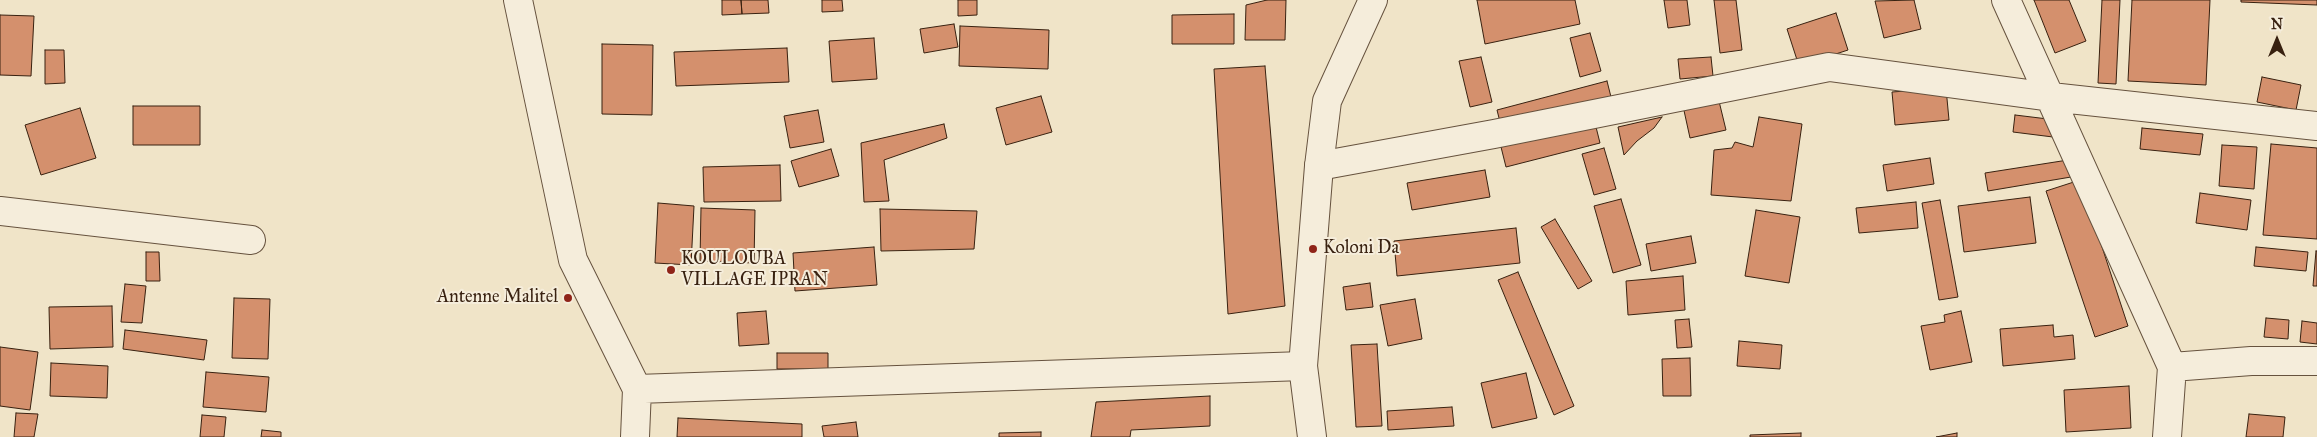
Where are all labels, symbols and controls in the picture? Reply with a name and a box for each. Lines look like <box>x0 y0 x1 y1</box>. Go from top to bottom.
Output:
north arrow <box>2252 15 2302 65</box>
text: N <box>2271 16 2283 33</box>
place label: Koloni Da <box>1323 238 1399 260</box>
marker: Koloni Da <box>1307 243 1319 255</box>
place label: KOULOUBA VILLAGE IPRAN <box>681 249 828 292</box>
marker: KOULOUBA VILLAGE IPRAN <box>665 264 677 276</box>
place label: Antenne Malitel <box>437 287 558 309</box>
marker: Antenne Malitel <box>562 292 574 304</box>

